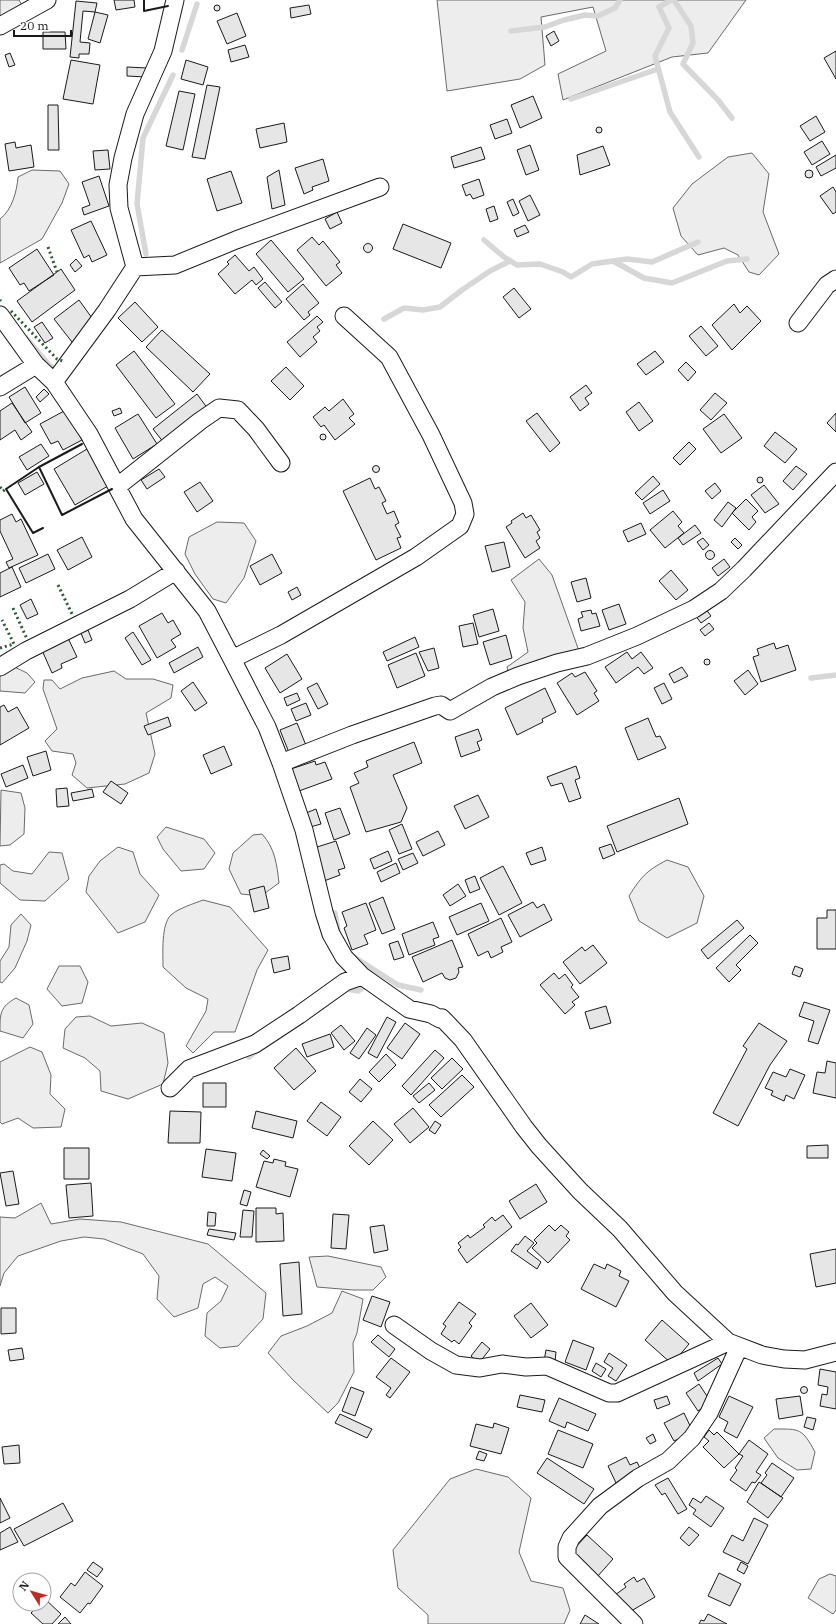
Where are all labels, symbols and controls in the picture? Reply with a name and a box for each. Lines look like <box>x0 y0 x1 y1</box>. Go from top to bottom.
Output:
scale bar <box>14 12 71 38</box>
text: 20 m <box>20 18 49 33</box>
north arrow <box>12 1572 52 1612</box>
text: N <box>16 1578 32 1594</box>

